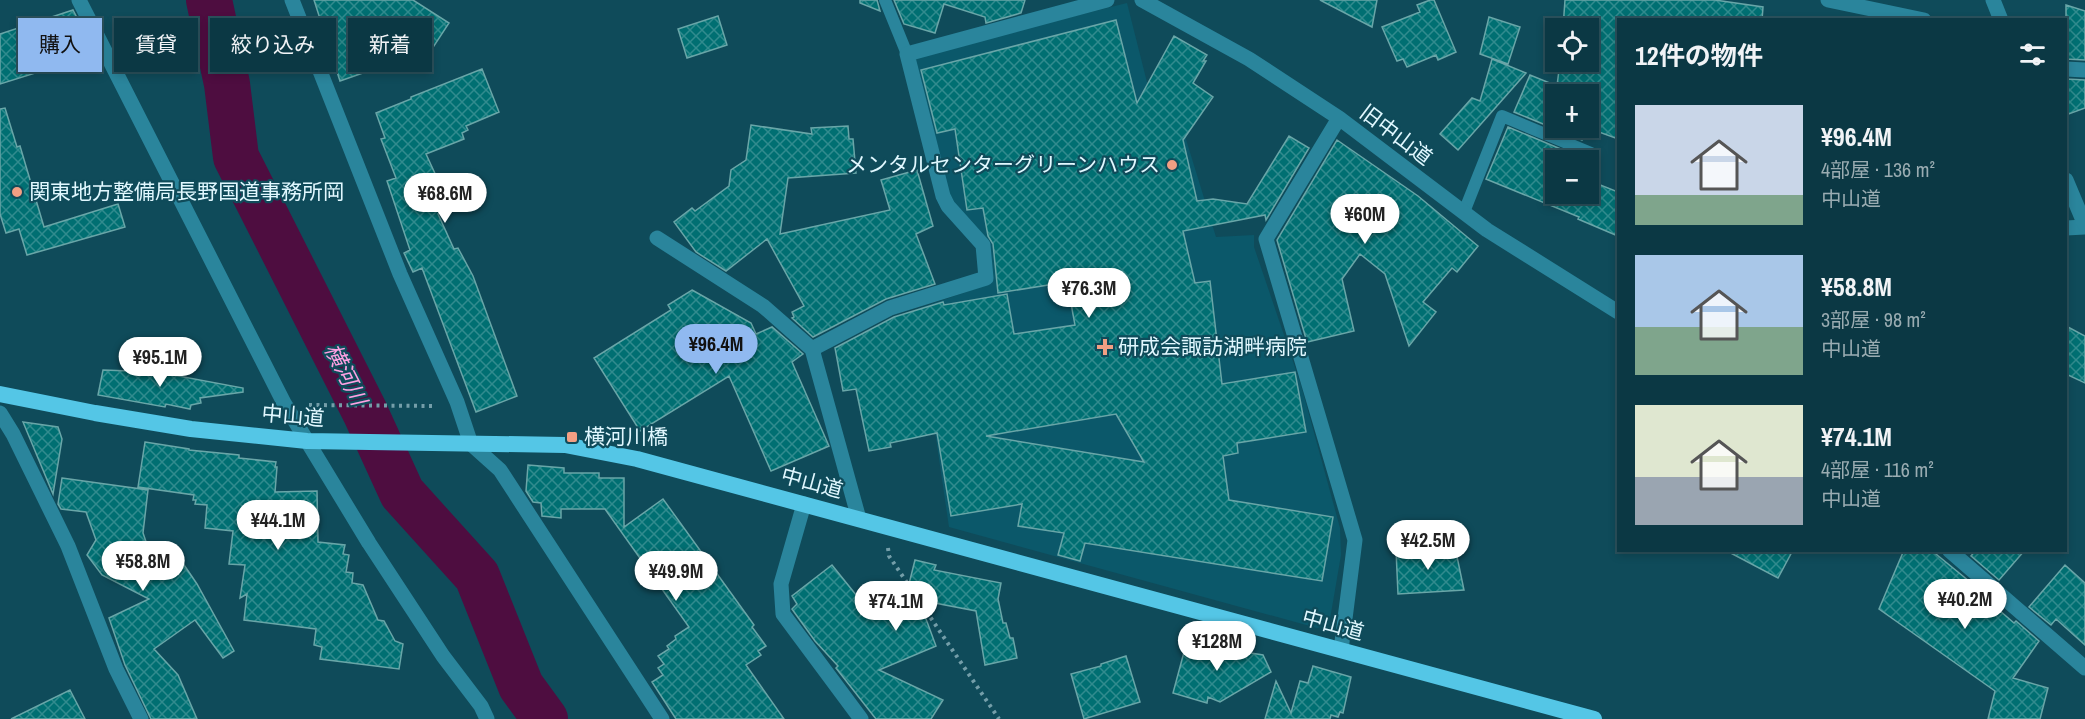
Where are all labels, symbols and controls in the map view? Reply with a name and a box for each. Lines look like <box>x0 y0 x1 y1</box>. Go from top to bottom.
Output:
chip: 購入 <box>18 18 102 72</box>
chip: 賃貸 <box>114 18 198 72</box>
chip: 絞り込み <box>210 18 336 72</box>
chip: 新着 <box>348 18 432 72</box>
map controls <box>1545 18 1599 204</box>
button: locate <box>1545 18 1599 72</box>
text: 12件の物件 <box>1635 38 1763 73</box>
icon: filters <box>2016 38 2049 71</box>
button: + <box>1545 84 1599 138</box>
street label: 旧中山道 <box>1354 98 1439 171</box>
text: ¥96.4M <box>1821 119 1892 154</box>
icon: home <box>1683 129 1755 201</box>
place label: メンタルセンターグリーンハウス <box>846 150 1160 179</box>
button: − <box>1545 150 1599 204</box>
text: 4部屋 · 136 m² <box>1821 156 1935 183</box>
marker: メンタルセンターグリーンハウス <box>1165 158 1179 172</box>
pin: ¥68.6M <box>396 173 494 224</box>
place label: 関東地方整備局長野国道事務所岡 <box>29 177 344 206</box>
text: ¥68.6M <box>418 179 472 206</box>
marker: 関東地方整備局長野国道事務所岡 <box>10 185 24 199</box>
text: 中山道 <box>1821 185 1881 212</box>
pin: ¥60M <box>1329 194 1401 245</box>
text: ¥60M <box>1344 200 1386 227</box>
pin: ¥76.3M <box>1040 268 1138 319</box>
text: ¥58.8M <box>1821 269 1892 304</box>
text: ¥76.3M <box>1062 274 1116 301</box>
icon: home <box>1683 279 1755 351</box>
text: 3部屋 · 98 m² <box>1821 306 1926 333</box>
pin: ¥96.4M <box>667 324 765 375</box>
text: ¥96.4M <box>689 330 743 357</box>
place label: 研成会諏訪湖畔病院 <box>1118 332 1307 361</box>
text: 中山道 <box>1821 335 1881 362</box>
pin: ¥95.1M <box>111 337 209 388</box>
water label: 横河川 <box>318 338 375 412</box>
marker: 研成会諏訪湖畔病院 <box>1096 338 1114 356</box>
text: ¥95.1M <box>133 343 187 370</box>
street label: 中山道 <box>260 398 326 433</box>
text: ¥74.1M <box>1821 419 1892 454</box>
place label: 横河川橋 <box>584 422 668 451</box>
icon: home <box>1683 429 1755 501</box>
marker: 横河川橋 <box>565 430 579 444</box>
text: 4部屋 · 116 m² <box>1821 456 1934 483</box>
street label: 中山道 <box>778 460 846 505</box>
text: 中山道 <box>1821 485 1881 512</box>
pin: ¥44.1M <box>229 500 327 551</box>
text: ¥44.1M <box>251 506 305 533</box>
pin: ¥42.5M <box>1379 520 1477 571</box>
text: ¥42.5M <box>1401 526 1455 553</box>
pin: ¥58.8M <box>94 541 192 592</box>
text: ¥58.8M <box>116 547 170 574</box>
pin: ¥49.9M <box>627 551 725 602</box>
text: ¥49.9M <box>649 557 703 584</box>
pin: ¥40.2M <box>1916 579 2014 630</box>
pin: ¥74.1M <box>847 581 945 632</box>
text: ¥40.2M <box>1938 585 1992 612</box>
text: ¥74.1M <box>869 587 923 614</box>
street label: 中山道 <box>1299 602 1367 647</box>
pin: ¥128M <box>1175 621 1259 672</box>
text: ¥128M <box>1192 627 1242 654</box>

